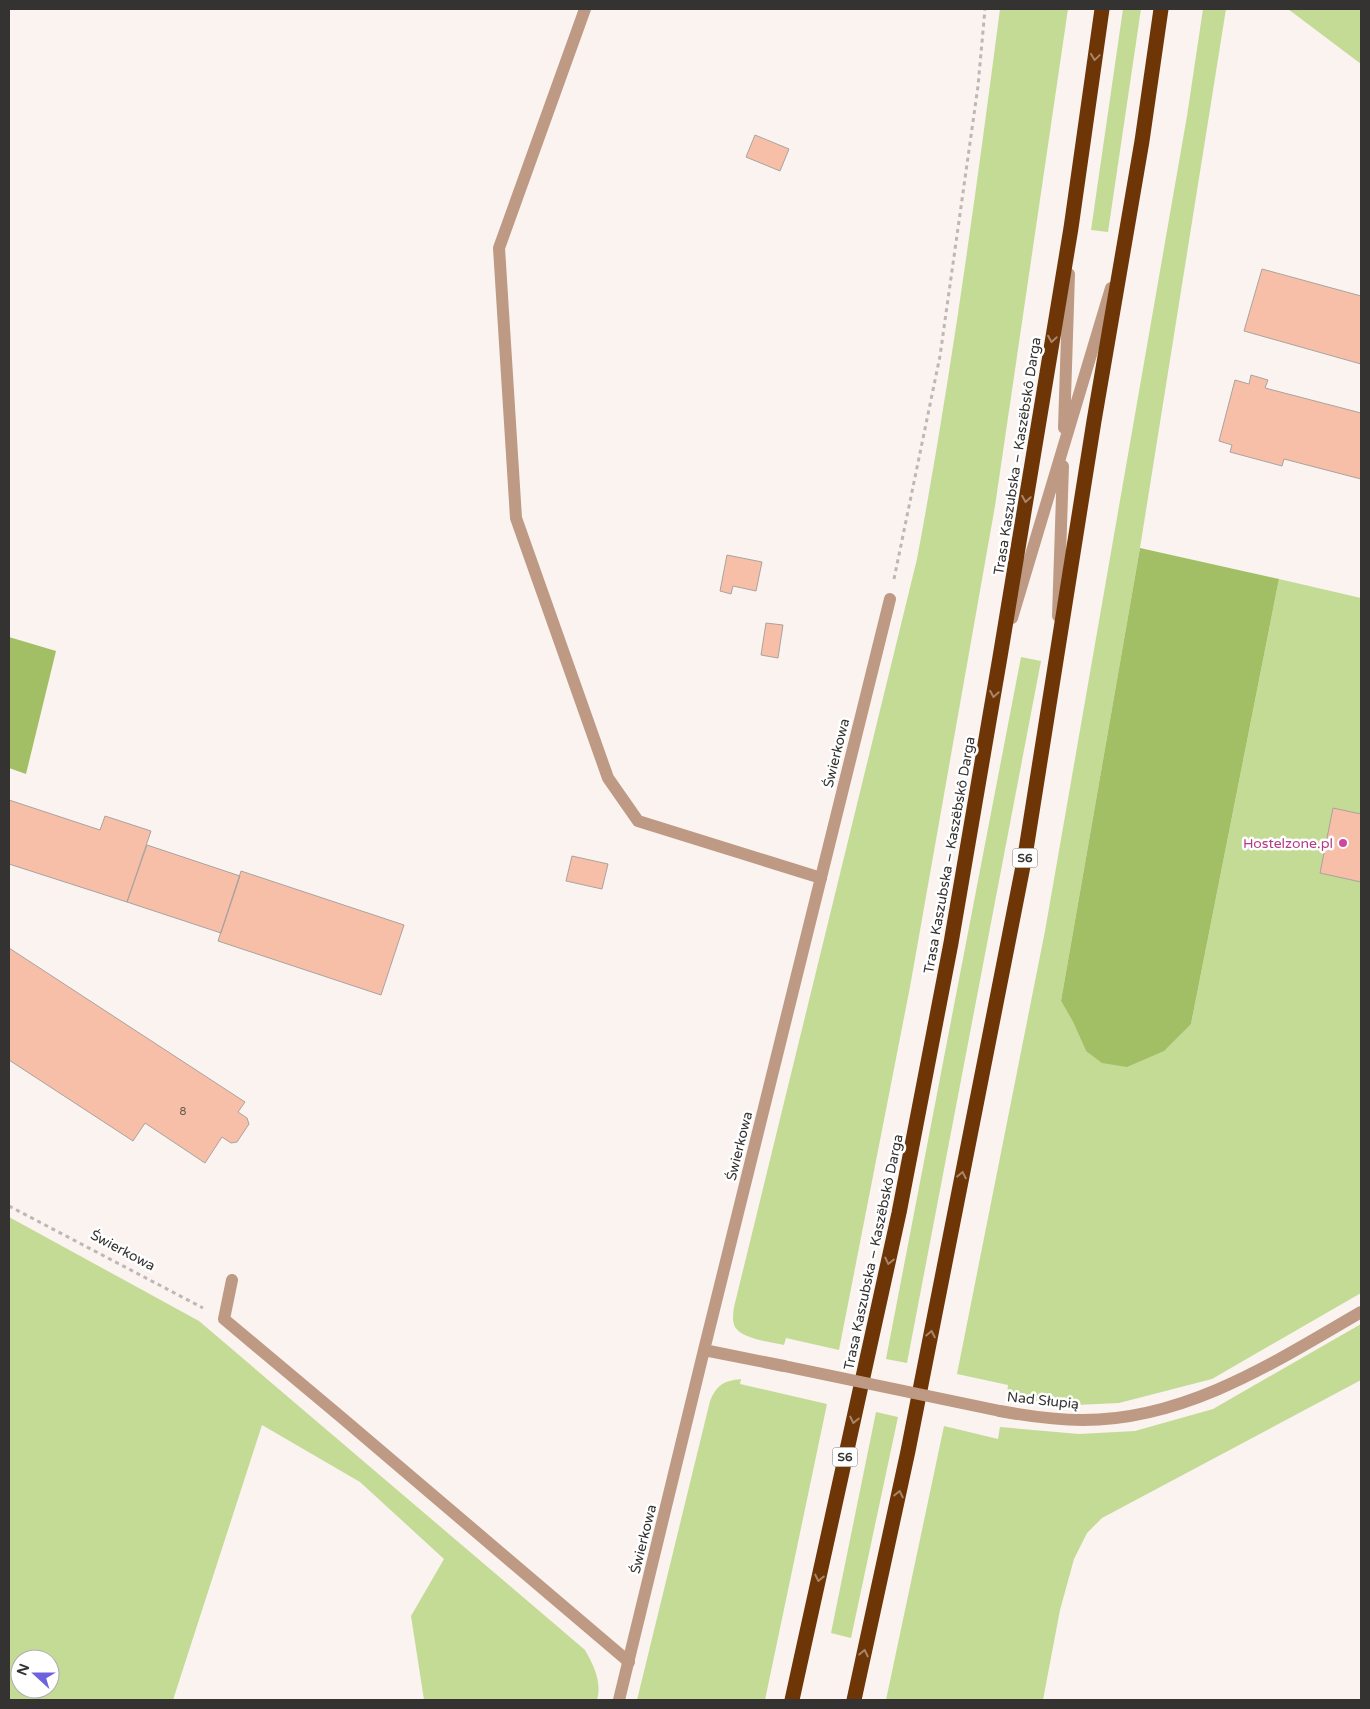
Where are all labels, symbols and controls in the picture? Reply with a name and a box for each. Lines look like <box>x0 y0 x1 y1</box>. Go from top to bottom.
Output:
one-way arrow <box>1090 53 1100 61</box>
one-way arrow <box>1048 334 1058 343</box>
street label: Trasa Kaszubska – Kaszëbskô Darga <box>990 336 1045 576</box>
one-way arrow <box>1022 495 1032 504</box>
one-way arrow <box>989 690 999 698</box>
street label: Świerkowa <box>820 717 853 790</box>
street label: Trasa Kaszubska – Kaszëbskô Darga <box>920 735 979 975</box>
place label: Hostelzone.pl <box>1243 835 1333 852</box>
marker: Hostelzone.pl <box>1337 837 1349 849</box>
road number: S6 <box>1012 848 1038 868</box>
house number: 8 <box>180 1105 187 1118</box>
street label: Świerkowa <box>723 1110 756 1183</box>
street label: Trasa Kaszubska – Kaszëbskô Darga <box>840 1133 907 1372</box>
one-way arrow <box>957 1171 967 1179</box>
street label: Świerkowa <box>88 1226 158 1275</box>
one-way arrow <box>884 1257 895 1265</box>
one-way arrow <box>925 1330 936 1339</box>
street label: Nad Słupią <box>1006 1388 1080 1413</box>
one-way arrow <box>849 1415 859 1424</box>
road number: S6 <box>832 1448 858 1466</box>
one-way arrow <box>893 1489 904 1498</box>
street label: Świerkowa <box>627 1503 660 1576</box>
one-way arrow <box>814 1574 824 1583</box>
one-way arrow <box>859 1648 869 1657</box>
north arrow <box>10 1649 60 1699</box>
text: N <box>13 1661 33 1678</box>

